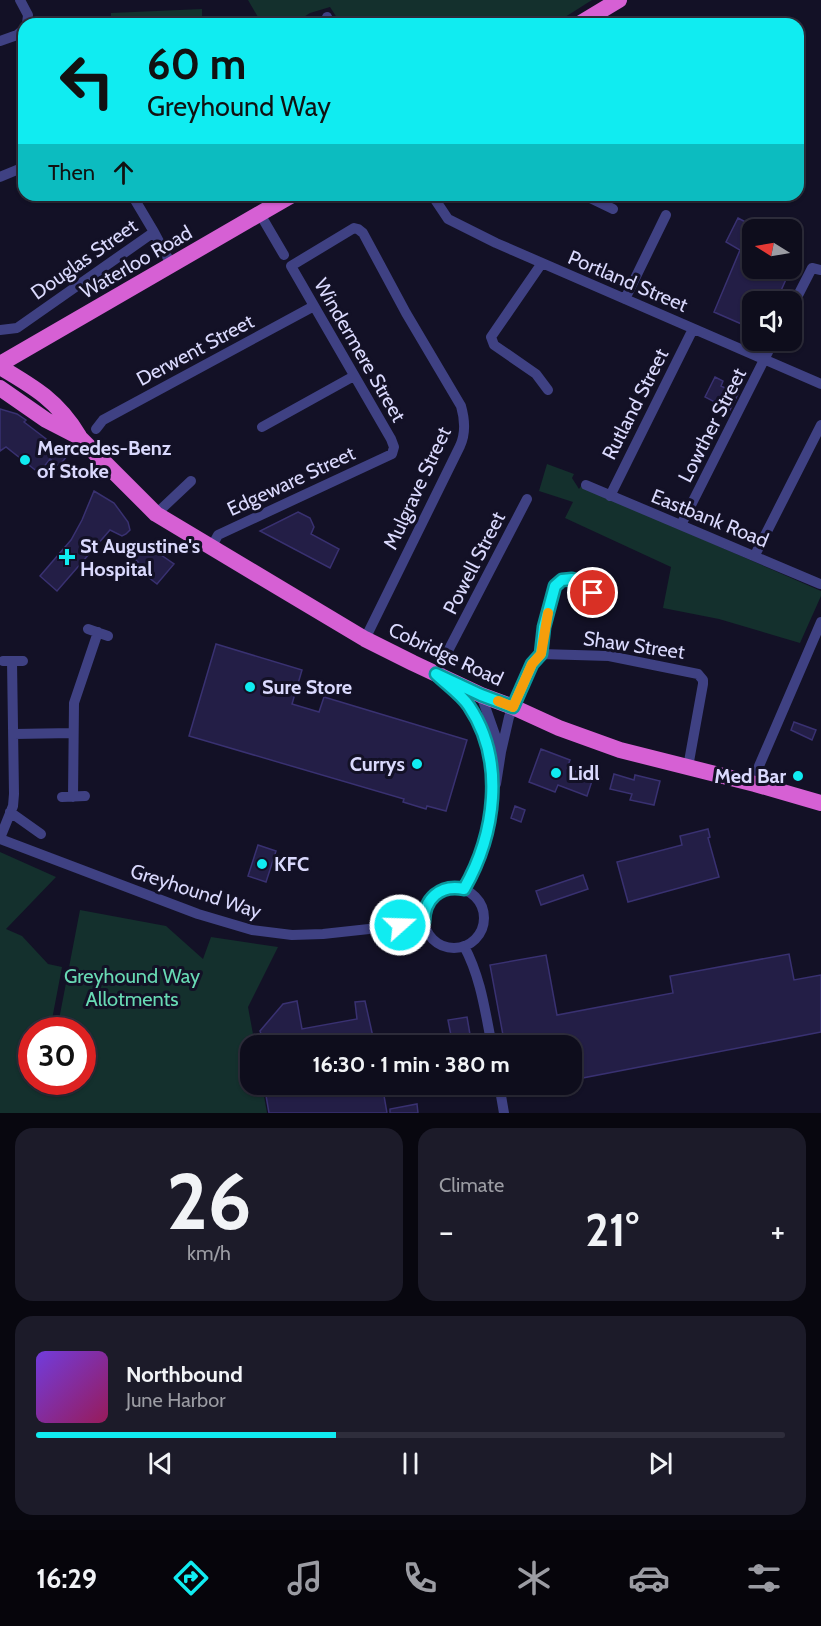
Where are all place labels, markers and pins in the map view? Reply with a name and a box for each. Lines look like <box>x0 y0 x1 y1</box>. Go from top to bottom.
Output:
place label: Mercedes-Benz of Stoke <box>37 436 172 483</box>
marker: Mercedes-Benz of Stoke <box>18 453 32 467</box>
place label: St Augustine's Hospital <box>80 534 200 581</box>
marker: St Augustine's Hospital <box>58 548 76 566</box>
pin <box>567 567 618 618</box>
place label: Sure Store <box>262 675 352 699</box>
marker: Sure Store <box>243 680 257 694</box>
place label: Currys <box>350 752 405 776</box>
marker: Currys <box>410 757 424 771</box>
place label: Lidl <box>568 761 599 785</box>
place label: Med Bar <box>714 764 786 788</box>
marker: Lidl <box>549 766 563 780</box>
marker: Med Bar <box>791 769 805 783</box>
place label: KFC <box>274 852 309 876</box>
marker: KFC <box>255 857 269 871</box>

